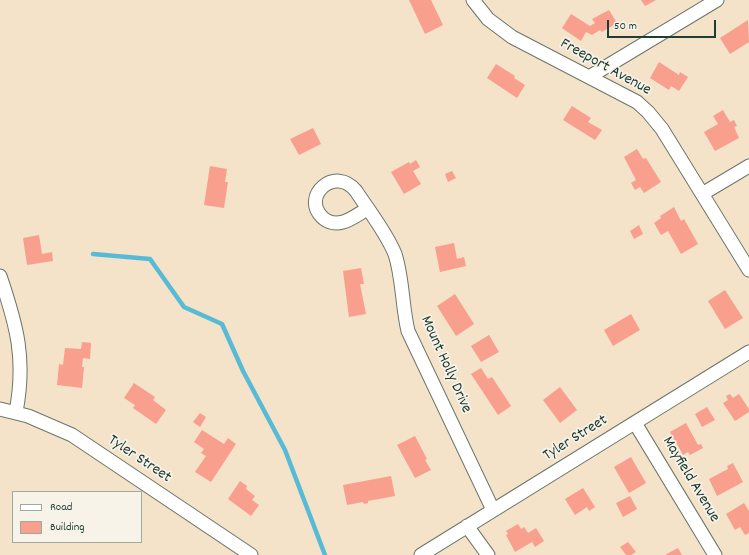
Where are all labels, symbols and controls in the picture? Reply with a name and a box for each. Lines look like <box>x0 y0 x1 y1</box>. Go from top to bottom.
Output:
scale bar <box>609 12 718 38</box>
text: 50 m <box>614 18 637 35</box>
street label: Freeport Avenue <box>556 35 654 101</box>
street label: Mount Holly Drive <box>415 313 475 417</box>
street label: Tyler Street <box>540 412 612 466</box>
street label: Tyler Street <box>104 432 174 488</box>
street label: Mayfield Avenue <box>657 434 723 526</box>
legend <box>12 491 142 543</box>
text: Road <box>50 499 72 516</box>
text: Building <box>50 519 85 536</box>

